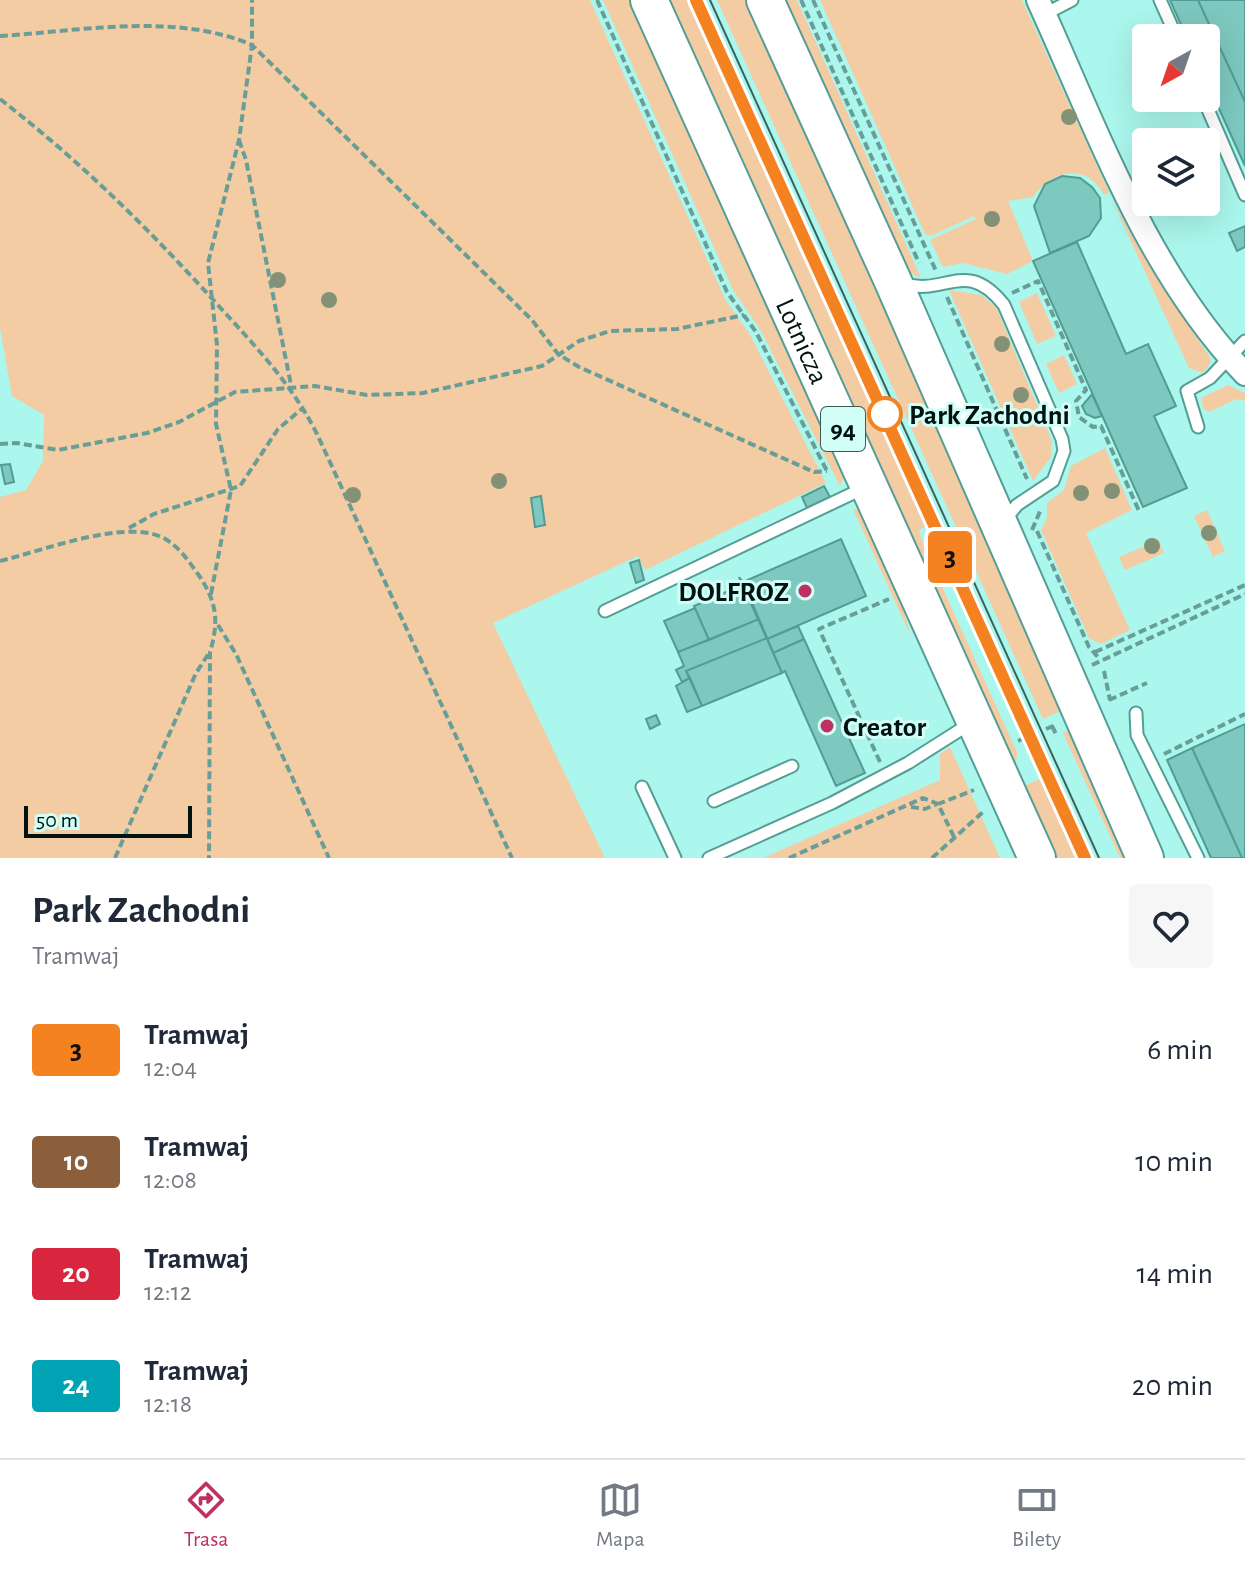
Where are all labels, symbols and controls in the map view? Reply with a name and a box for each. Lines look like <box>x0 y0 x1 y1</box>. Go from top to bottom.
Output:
north arrow <box>1132 24 1220 112</box>
map controls <box>1132 24 1220 216</box>
button: layers <box>1132 128 1220 216</box>
street label: Lotnicza <box>770 295 833 389</box>
marker: Park Zachodni <box>868 397 902 431</box>
place label: Park Zachodni <box>909 402 1070 430</box>
road number: 94 <box>821 407 865 451</box>
line badge: 3 <box>924 531 976 583</box>
text: 3 <box>944 543 956 571</box>
place label: DOLFROZ <box>678 579 789 607</box>
marker: DOLFROZ <box>796 582 814 600</box>
place label: Creator <box>843 714 926 742</box>
marker: Creator <box>818 717 836 735</box>
scale bar <box>24 802 192 838</box>
text: 50 m <box>36 809 78 831</box>
button: heart <box>1129 884 1213 968</box>
text: Park Zachodni <box>32 892 250 930</box>
text: Tramwaj <box>32 943 119 969</box>
text: Tramwaj <box>144 1020 249 1050</box>
text: 6 min <box>1147 1035 1213 1065</box>
text: 3 <box>70 1036 82 1064</box>
text: 12:04 <box>144 1055 197 1081</box>
text: Tramwaj <box>144 1132 249 1162</box>
text: 10 min <box>1135 1147 1213 1177</box>
text: 10 <box>64 1148 88 1176</box>
text: 12:08 <box>144 1167 197 1193</box>
text: Tramwaj <box>144 1244 249 1274</box>
text: 14 min <box>1137 1259 1213 1289</box>
text: 20 <box>62 1260 90 1288</box>
text: 12:12 <box>144 1279 192 1305</box>
text: Tramwaj <box>144 1356 249 1386</box>
text: 20 min <box>1132 1371 1213 1401</box>
text: 24 <box>62 1372 90 1400</box>
text: 12:18 <box>144 1391 192 1417</box>
tab: Trasa <box>184 1478 228 1552</box>
tab: Mapa <box>596 1478 645 1552</box>
tab: Bilety <box>1012 1478 1061 1552</box>

